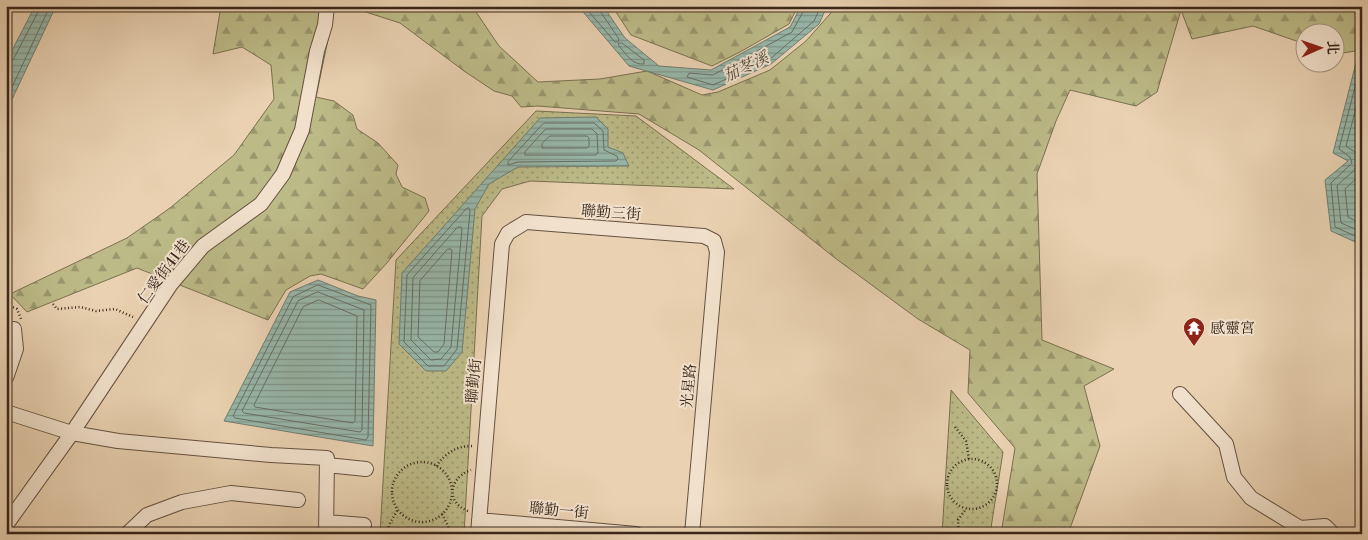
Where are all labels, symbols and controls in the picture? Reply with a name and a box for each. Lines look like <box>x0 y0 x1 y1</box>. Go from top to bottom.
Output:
north arrow <box>1296 22 1346 72</box>
text: 北 <box>1323 40 1341 55</box>
water label: 茄苳溪 <box>720 47 774 87</box>
street label: 聯勤三街 <box>580 201 642 225</box>
street label: 仁愛街41巷 <box>134 236 194 308</box>
temple icon: 感靈宮 <box>1182 316 1206 347</box>
place label: 感靈宮 <box>1210 319 1255 338</box>
street label: 聯勤街 <box>463 358 485 404</box>
street label: 光星路 <box>678 363 700 409</box>
street label: 聯勤一街 <box>528 499 590 523</box>

